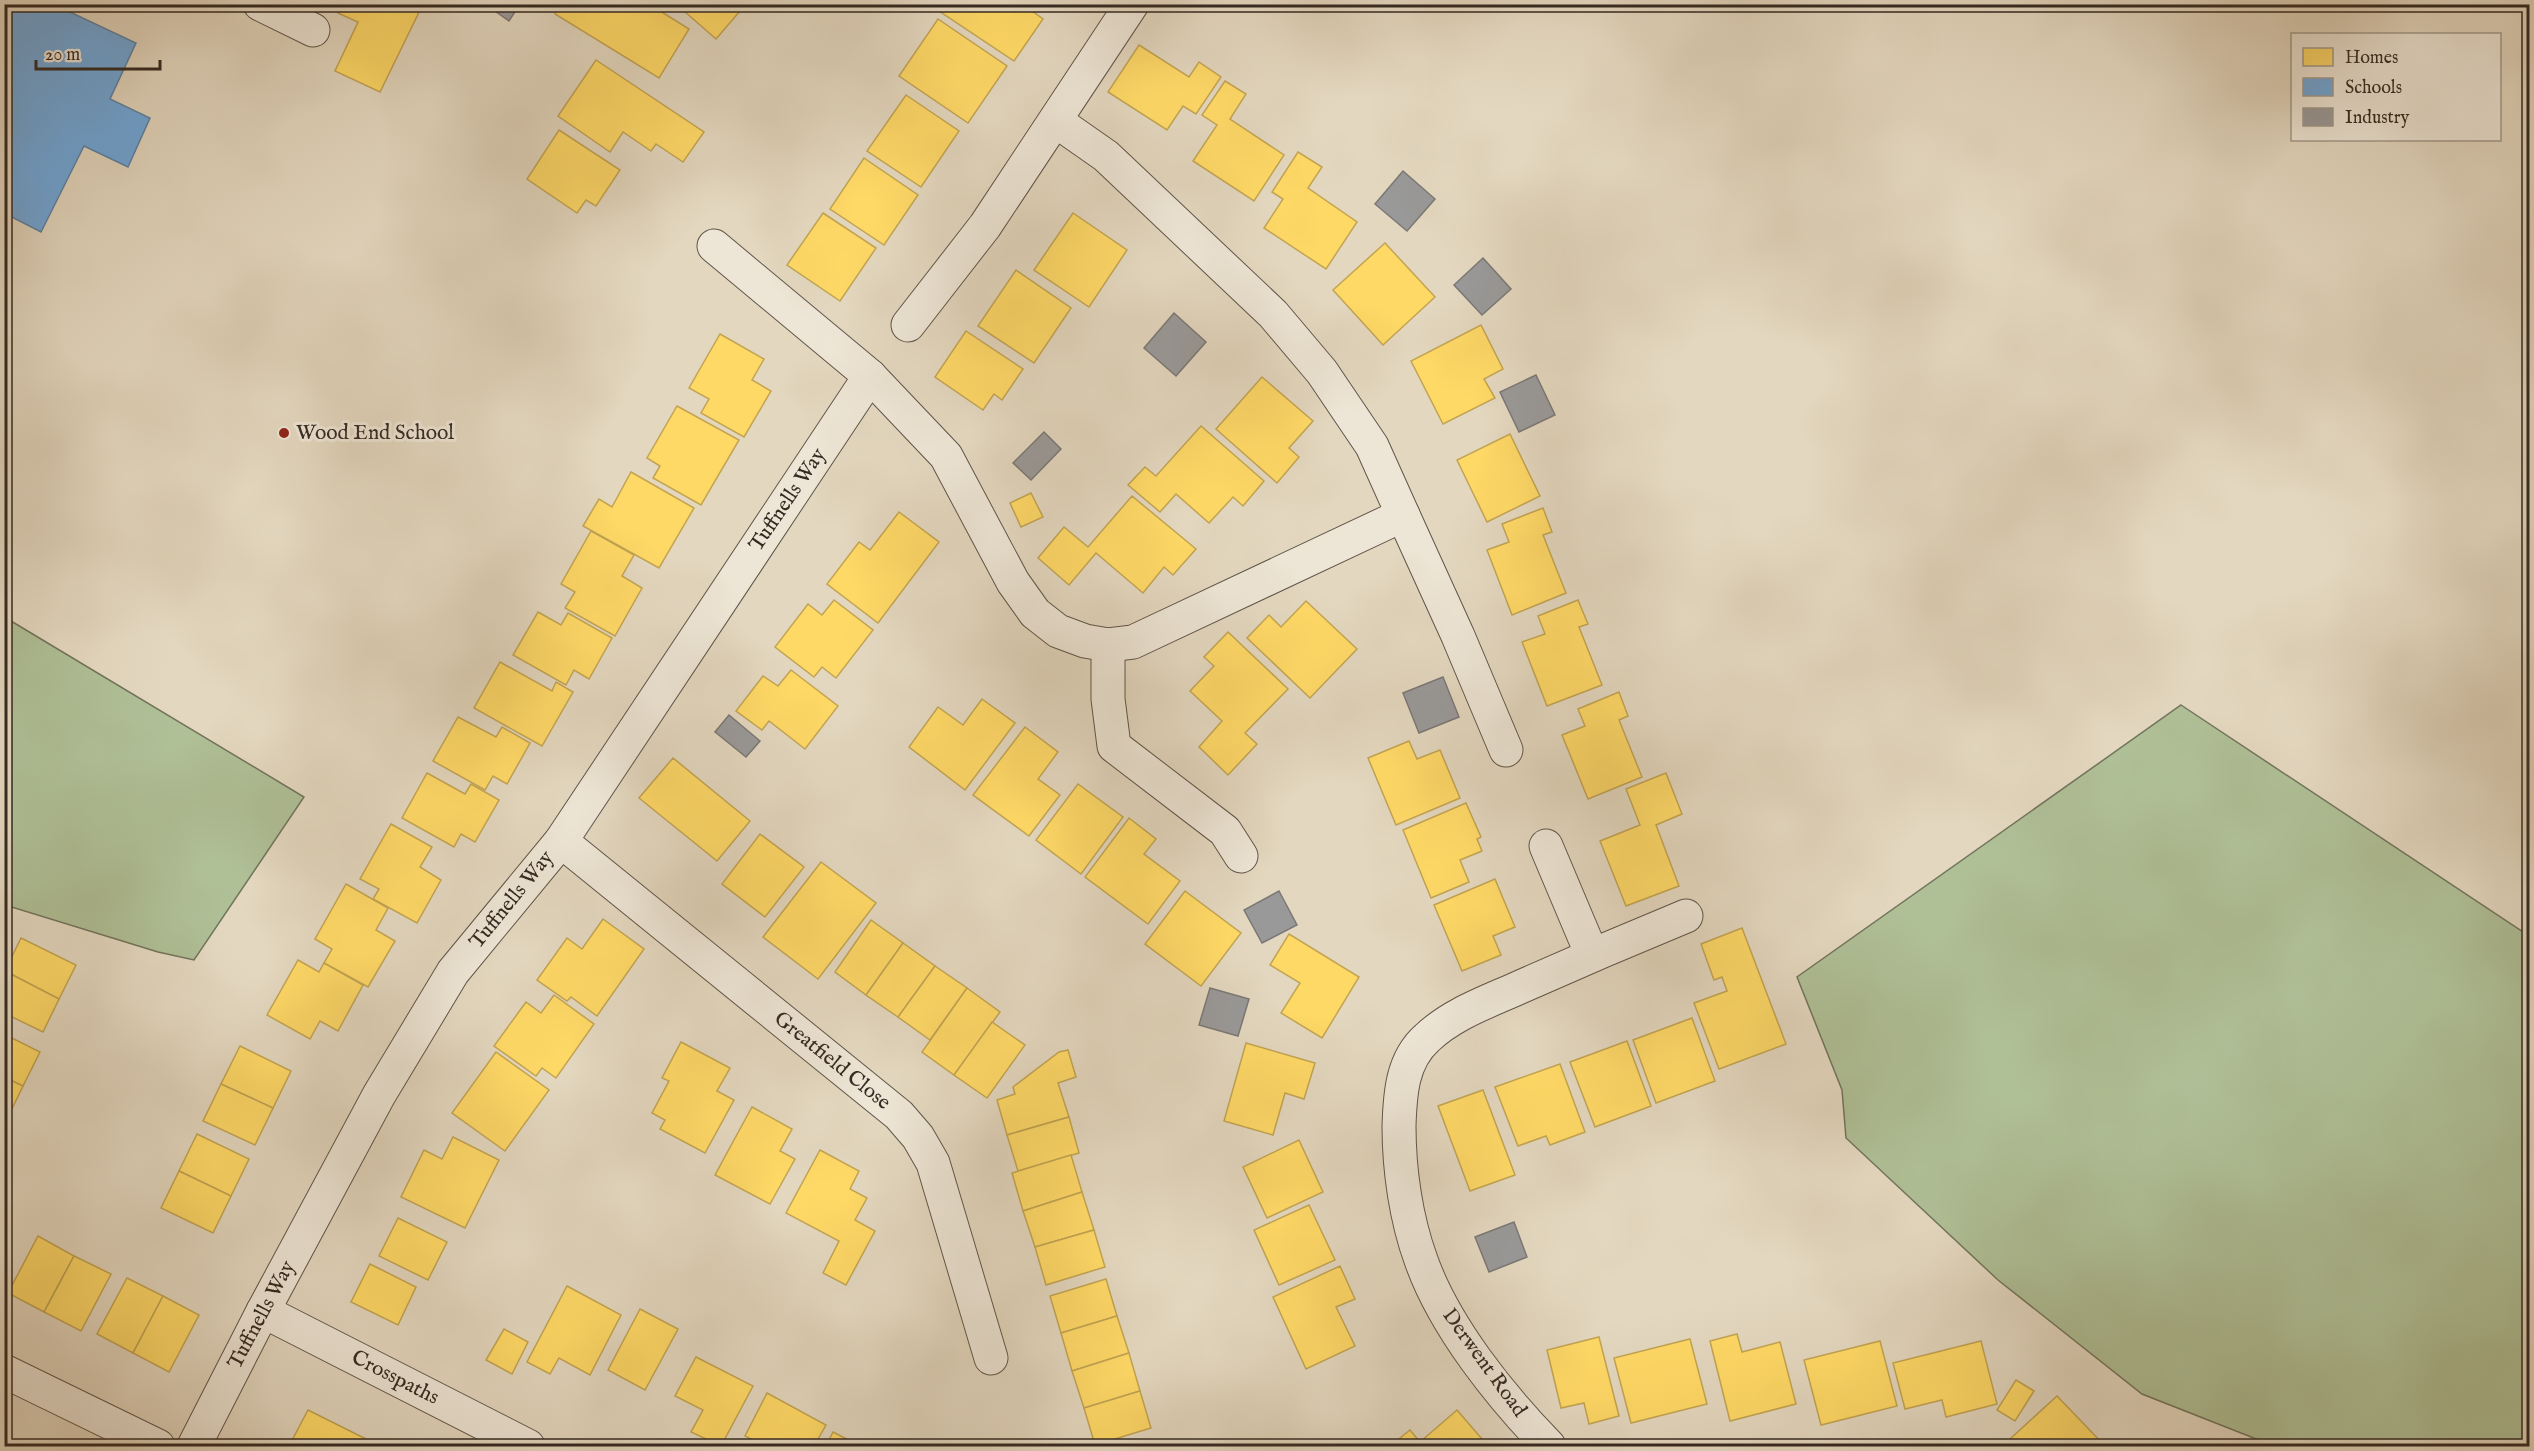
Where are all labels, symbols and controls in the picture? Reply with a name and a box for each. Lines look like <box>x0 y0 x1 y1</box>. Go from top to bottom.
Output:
scale bar <box>36 33 160 71</box>
legend <box>2291 33 2501 141</box>
text: 20 m <box>45 44 80 67</box>
text: Homes <box>2345 47 2398 70</box>
text: Schools <box>2345 77 2402 100</box>
text: Industry <box>2345 107 2409 130</box>
place label: Wood End School <box>296 420 454 447</box>
marker: Wood End School <box>277 426 291 440</box>
street label: Tuffnells Way <box>744 443 833 557</box>
street label: Tuffnells Way <box>464 845 560 955</box>
street label: Greatfield Close <box>768 1006 896 1117</box>
street label: Tuffnells Way <box>222 1256 302 1374</box>
street label: Derwent Road <box>1435 1303 1533 1423</box>
street label: Crosspaths <box>347 1344 443 1412</box>

